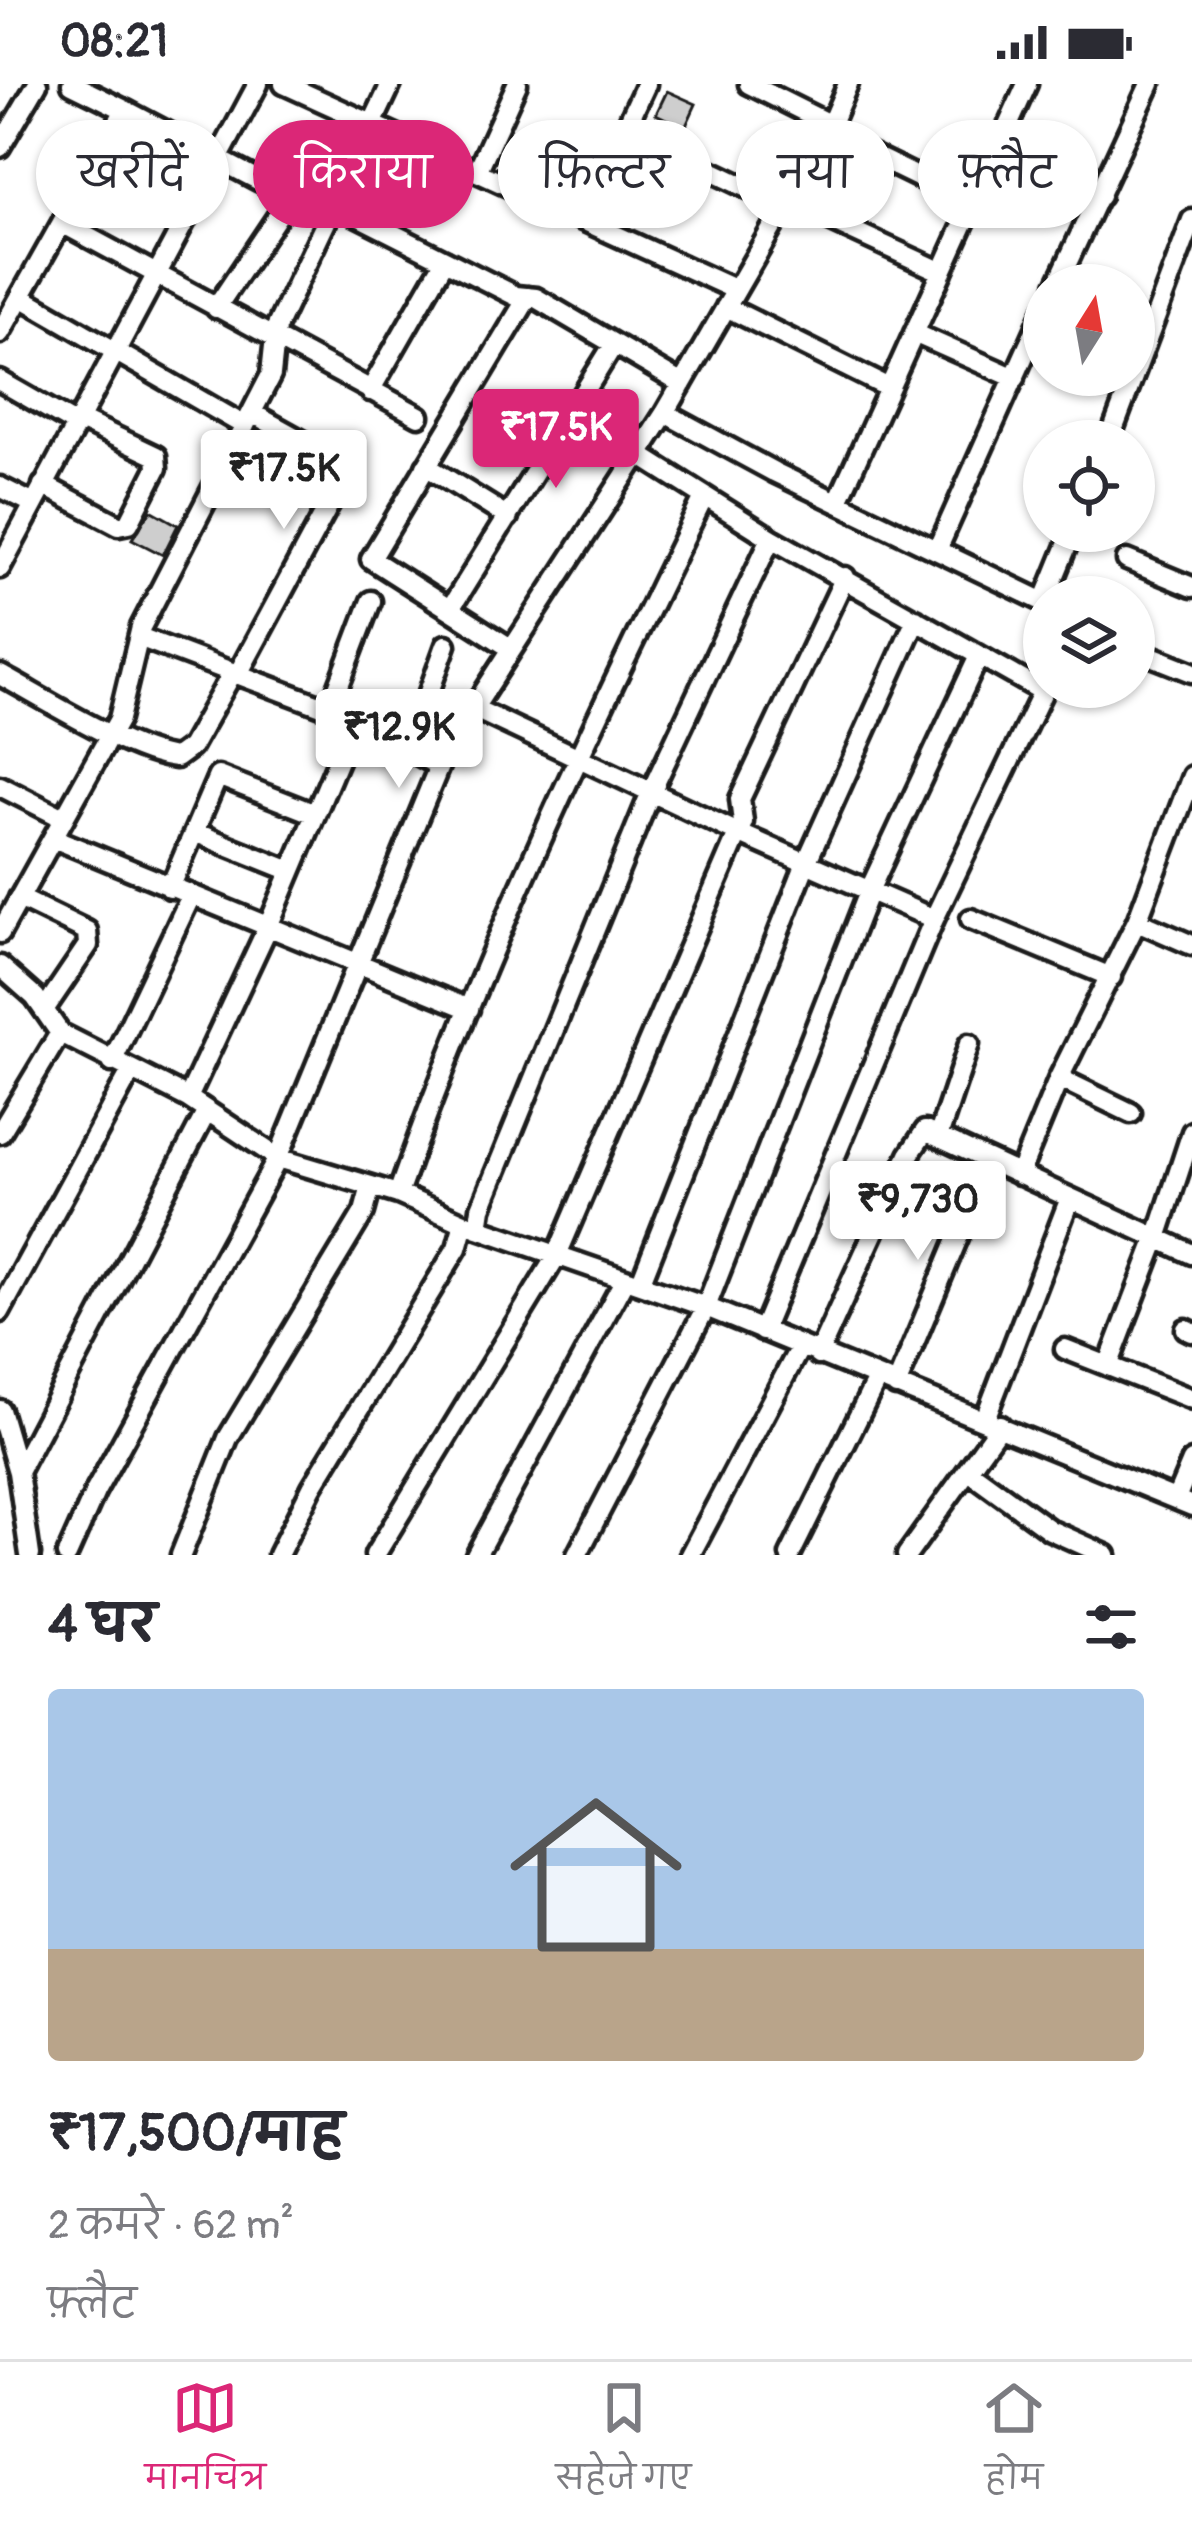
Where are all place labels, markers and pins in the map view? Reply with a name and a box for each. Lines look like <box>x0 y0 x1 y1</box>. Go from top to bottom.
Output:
pin: ₹17.5K <box>458 389 654 491</box>
pin: ₹17.5K <box>186 430 382 532</box>
pin: ₹12.9K <box>301 689 497 791</box>
pin: ₹9,730 <box>820 1161 1016 1263</box>

